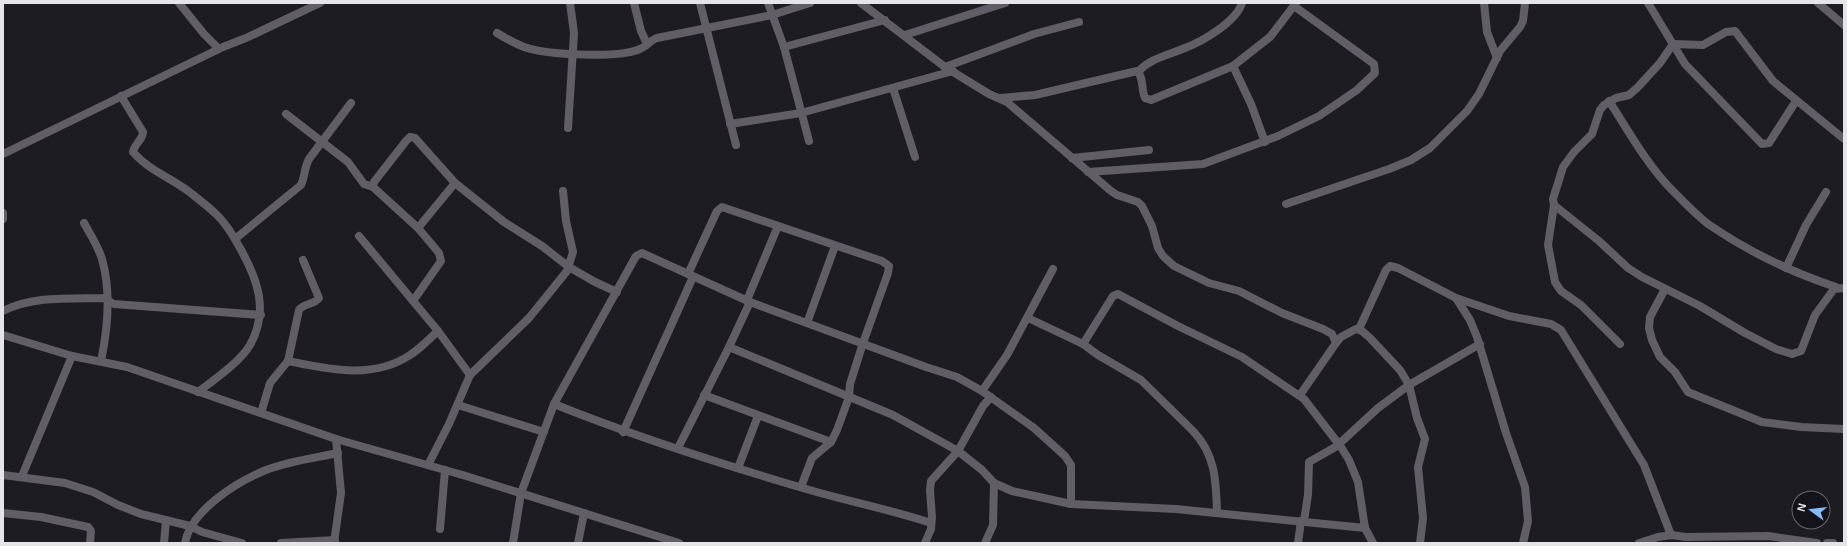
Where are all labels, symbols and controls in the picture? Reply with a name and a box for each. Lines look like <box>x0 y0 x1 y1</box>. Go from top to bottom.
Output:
north arrow <box>1791 490 1831 530</box>
text: N <box>1795 502 1808 513</box>

